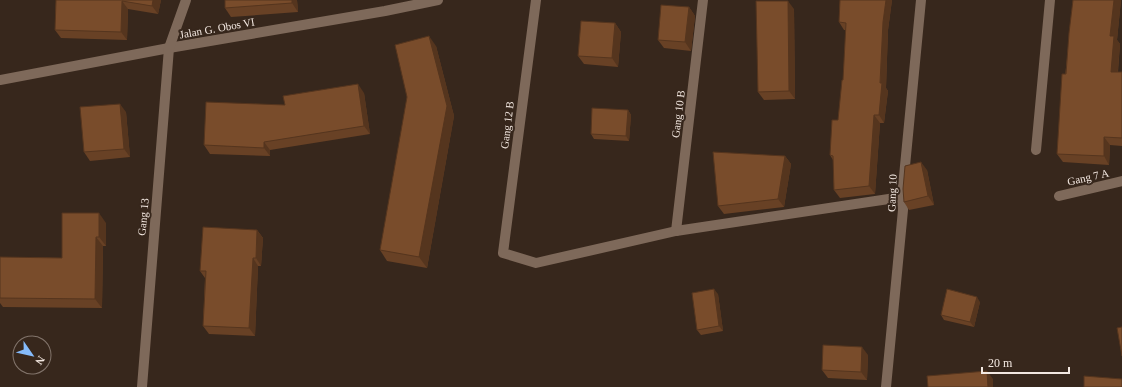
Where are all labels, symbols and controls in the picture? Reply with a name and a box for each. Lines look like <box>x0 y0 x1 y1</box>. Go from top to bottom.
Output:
street label: Jalan G. Obos VI <box>178 15 256 41</box>
street label: Gang 10 B <box>669 90 687 138</box>
street label: Gang 12 B <box>498 101 516 149</box>
street label: Gang 7 A <box>1066 166 1110 188</box>
street label: Gang 10 <box>885 174 899 212</box>
street label: Gang 13 <box>135 197 151 236</box>
north arrow <box>12 335 52 375</box>
scale bar <box>982 349 1069 375</box>
text: N <box>33 354 47 367</box>
text: 20 m <box>988 356 1013 370</box>

